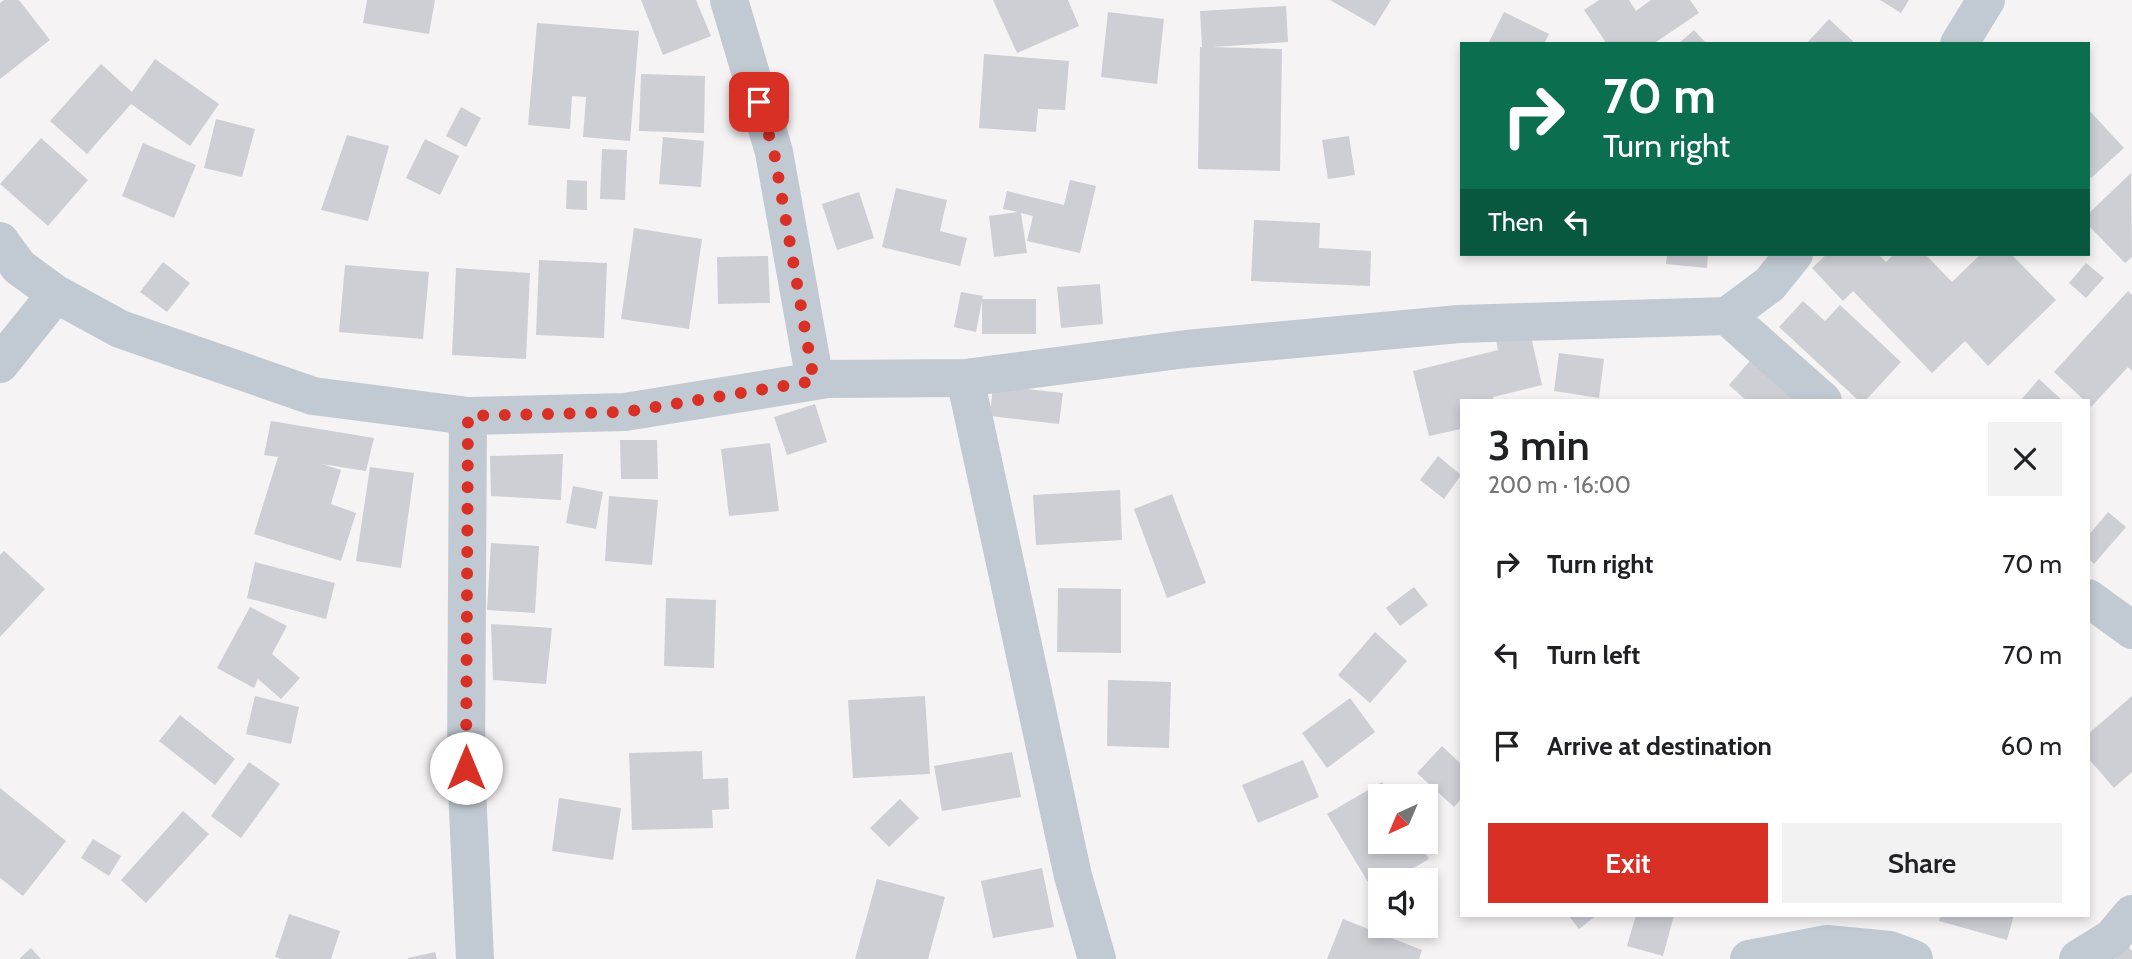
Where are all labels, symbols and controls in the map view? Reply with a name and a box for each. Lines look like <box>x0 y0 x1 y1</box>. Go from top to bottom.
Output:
text: 70 m <box>1603 66 1716 125</box>
icon: right <box>1488 70 1579 161</box>
pin <box>729 72 789 132</box>
icon: arrive <box>740 83 778 121</box>
text: Turn right <box>1603 126 1730 165</box>
icon: left <box>1558 203 1596 241</box>
text: Then <box>1488 206 1544 238</box>
text: 3 min <box>1488 419 1590 471</box>
button: close <box>1988 422 2062 496</box>
text: 200 m · 16:00 <box>1488 471 1631 499</box>
icon: right <box>1488 545 1526 583</box>
text: Turn right <box>1547 548 1653 580</box>
text: 70 m <box>2002 548 2062 580</box>
icon: left <box>1488 636 1526 674</box>
text: Turn left <box>1547 639 1640 671</box>
text: 70 m <box>2002 639 2062 671</box>
icon: arrive <box>1488 727 1526 765</box>
text: Arrive at destination <box>1547 730 1772 762</box>
text: 60 m <box>2000 730 2062 762</box>
position arrow <box>429 731 503 805</box>
north arrow <box>1368 784 1438 854</box>
map controls <box>1368 784 1438 938</box>
button: Exit <box>1488 823 1768 903</box>
button: Share <box>1782 823 2062 903</box>
button: sound <box>1368 868 1438 938</box>

